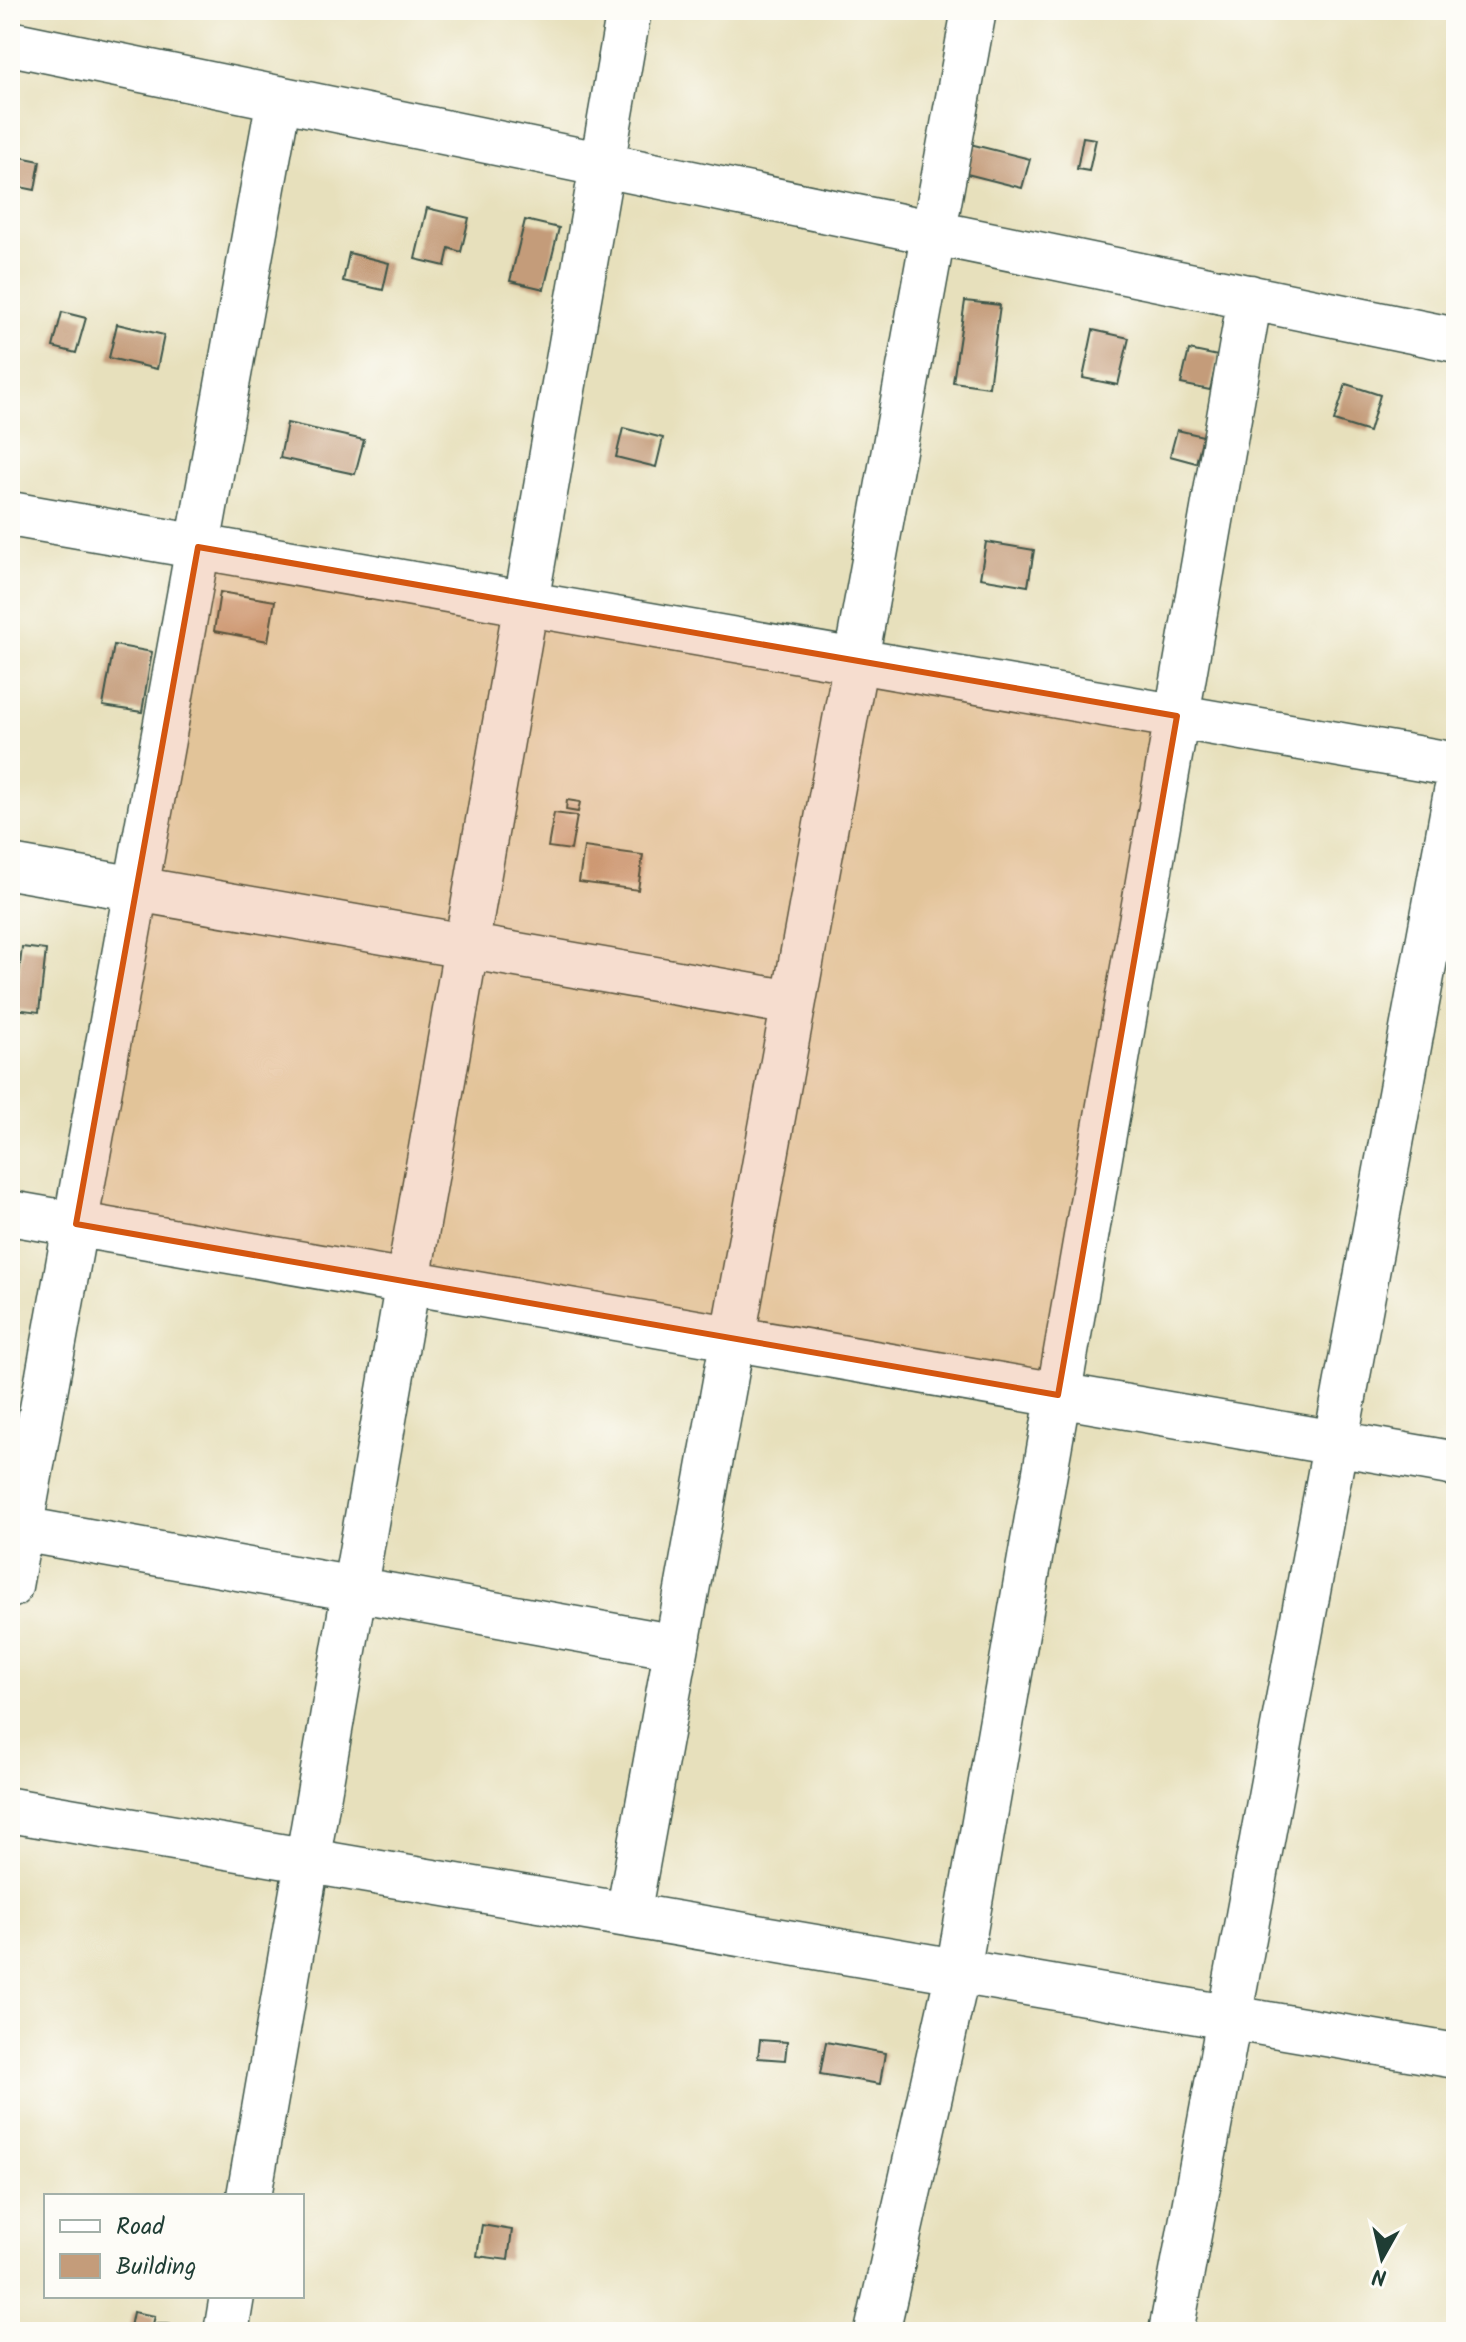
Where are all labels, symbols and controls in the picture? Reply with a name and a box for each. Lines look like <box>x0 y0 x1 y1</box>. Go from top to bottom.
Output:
legend <box>44 2194 304 2298</box>
text: Road <box>116 2208 165 2247</box>
north arrow <box>1342 2218 1422 2298</box>
text: Building <box>116 2248 196 2287</box>
text: N <box>1370 2257 1389 2294</box>

